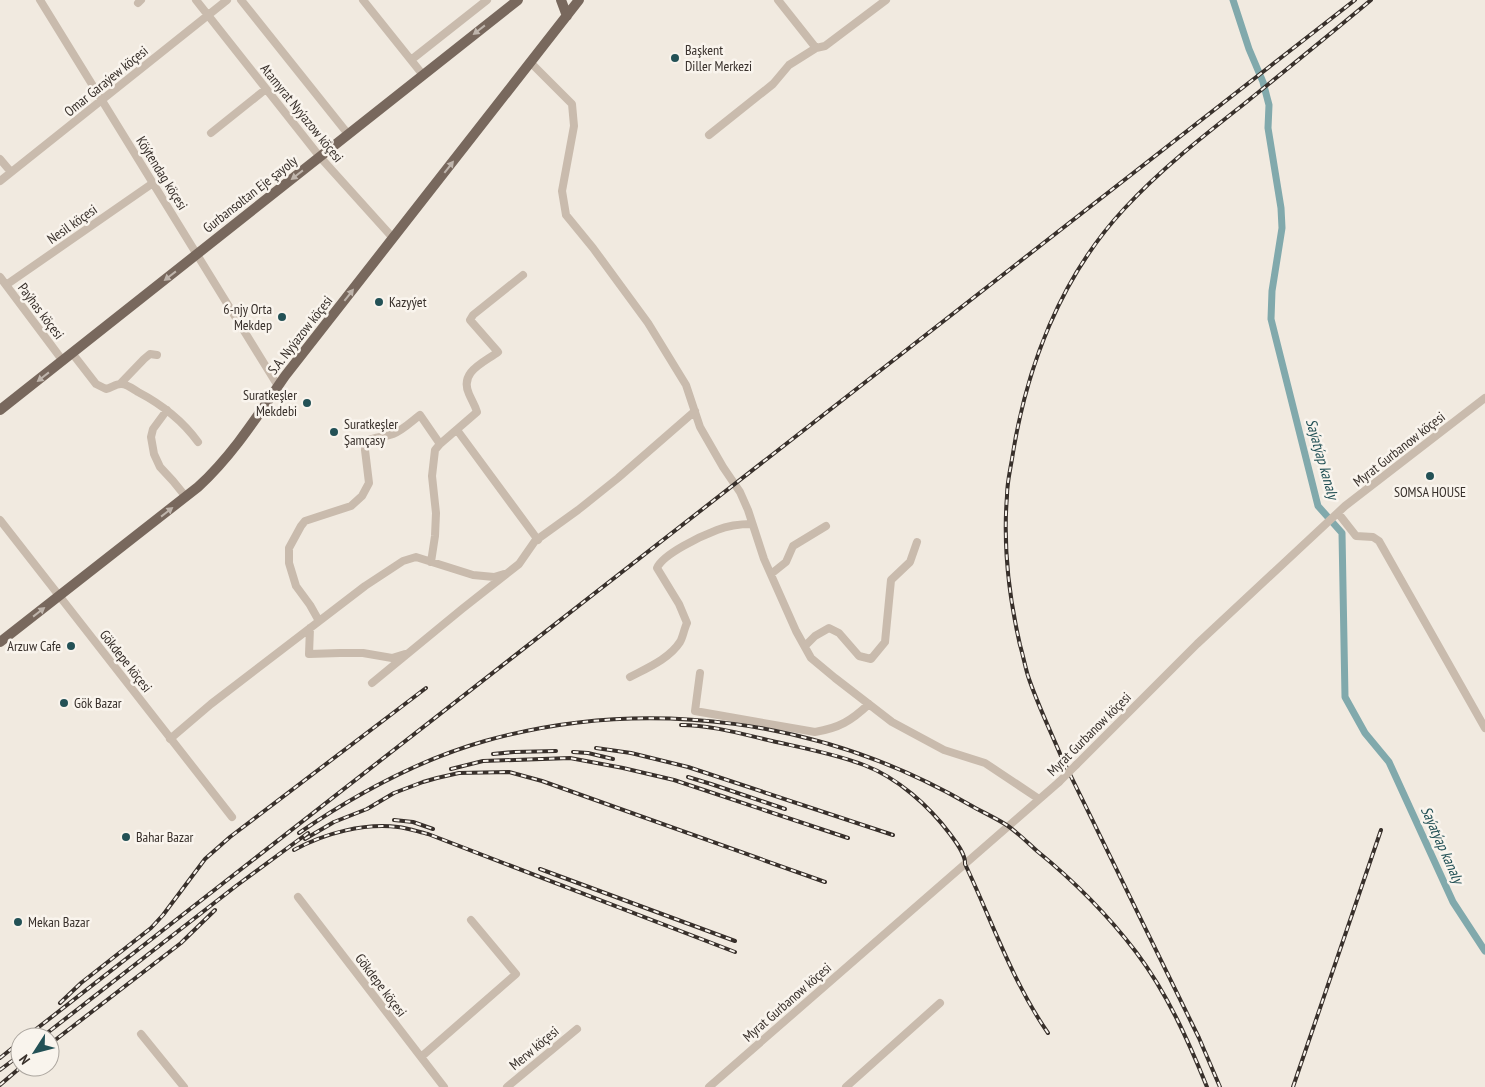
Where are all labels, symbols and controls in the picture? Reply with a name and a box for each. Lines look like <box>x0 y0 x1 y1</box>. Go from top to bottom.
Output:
one-way arrow <box>473 25 486 36</box>
place label: Başkent Diller Merkezi <box>685 41 752 75</box>
street label: Omar Garaýew köçesi <box>60 42 152 120</box>
marker: Başkent Diller Merkezi <box>669 52 681 64</box>
street label: Atamyrat Nyýazow köçesi <box>257 60 347 166</box>
street label: Köýtendag köçesi <box>132 133 192 213</box>
street label: Gurbansoltan Eje şayoly <box>199 151 301 237</box>
one-way arrow <box>443 161 454 174</box>
one-way arrow <box>291 169 304 180</box>
street label: Nesil köçesi <box>44 200 100 248</box>
one-way arrow <box>164 270 177 281</box>
street label: Paýhas köçesi <box>14 279 68 343</box>
one-way arrow <box>343 289 354 302</box>
street label: S.A. Nyýazow köçesi <box>264 292 336 378</box>
place label: Kazyýet <box>389 293 427 311</box>
marker: Kazyýet <box>373 296 385 308</box>
place label: 6-njy Orta Mekdep <box>223 300 272 334</box>
marker: 6-njy Orta Mekdep <box>276 311 288 323</box>
one-way arrow <box>36 371 49 382</box>
place label: Suratkeşler Mekdebi <box>243 386 297 420</box>
marker: Suratkeşler Mekdebi <box>301 397 313 409</box>
street label: Myrat Gurbanow köçesi <box>1349 408 1449 490</box>
place label: Suratkeşler Şamçasy <box>344 415 398 449</box>
water label: Saýatýap kanaly <box>1302 416 1344 504</box>
marker: Suratkeşler Şamçasy <box>328 426 340 438</box>
marker: SOMSA HOUSE <box>1424 470 1436 482</box>
place label: SOMSA HOUSE <box>1394 483 1466 501</box>
one-way arrow <box>160 507 174 517</box>
one-way arrow <box>32 607 46 617</box>
street label: Gökdepe köçesi <box>96 626 156 696</box>
place label: Arzuw Cafe <box>7 637 61 655</box>
marker: Arzuw Cafe <box>65 640 77 652</box>
street label: Myrat Gurbanow köçesi <box>1043 688 1135 780</box>
place label: Gök Bazar <box>74 694 122 712</box>
marker: Gök Bazar <box>58 697 70 709</box>
water label: Saýatýap kanaly <box>1417 803 1469 889</box>
place label: Bahar Bazar <box>136 828 194 846</box>
marker: Bahar Bazar <box>120 831 132 843</box>
place label: Mekan Bazar <box>28 913 90 931</box>
marker: Mekan Bazar <box>12 916 24 928</box>
street label: Gökdepe köçesi <box>351 950 411 1020</box>
street label: Myrat Gurbanow köçesi <box>739 959 835 1045</box>
street label: Merw köçesi <box>506 1022 562 1074</box>
north arrow <box>10 1027 60 1077</box>
text: N <box>15 1051 34 1068</box>

